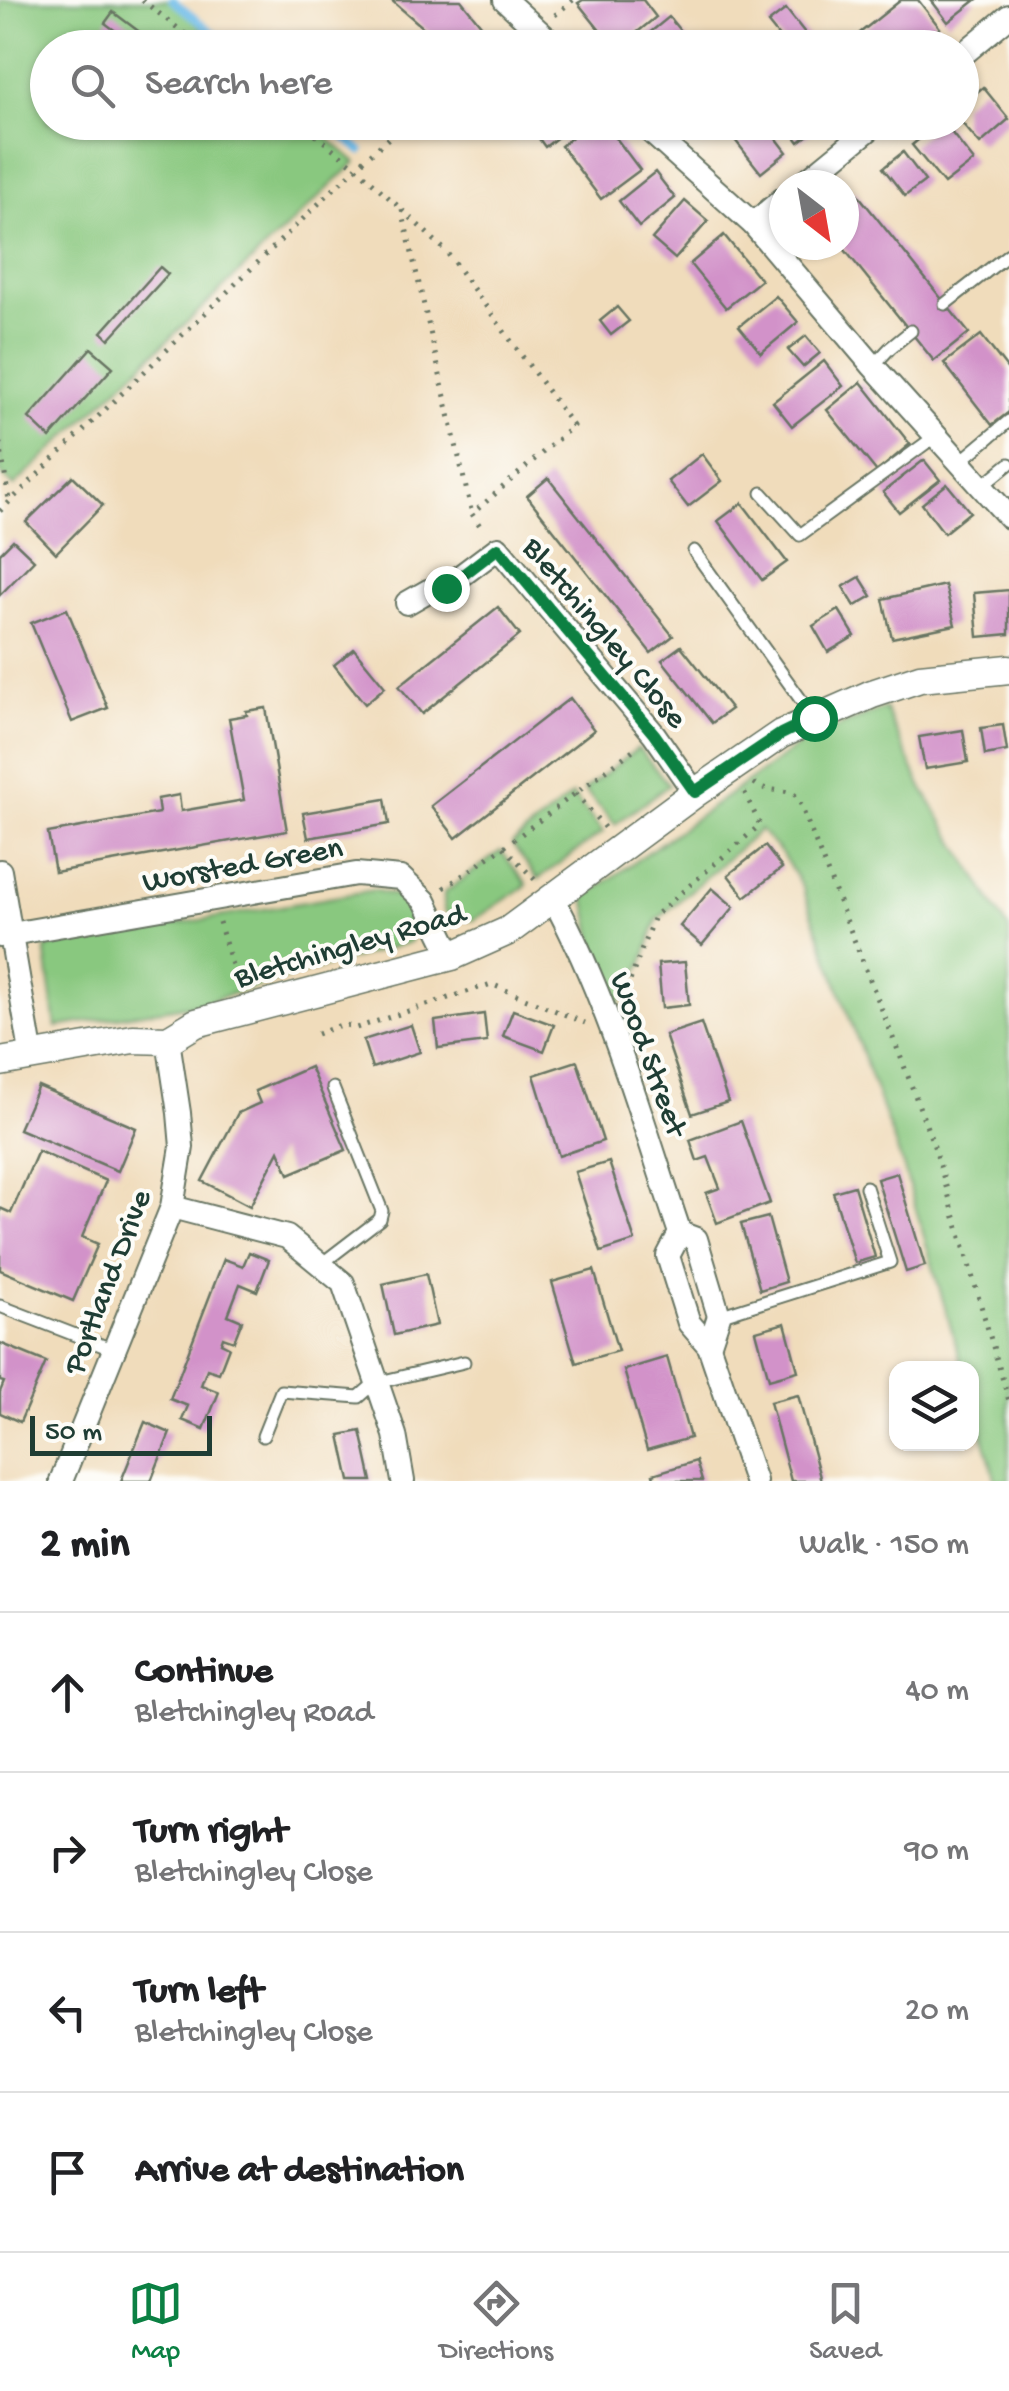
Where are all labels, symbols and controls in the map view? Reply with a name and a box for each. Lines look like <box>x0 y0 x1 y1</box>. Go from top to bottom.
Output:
search box <box>30 30 979 140</box>
icon: search <box>65 58 120 113</box>
text: Search here <box>145 63 332 107</box>
north arrow <box>769 170 859 260</box>
street label: Bletchingley Close <box>512 530 694 738</box>
route end <box>424 566 470 612</box>
route start <box>792 696 838 742</box>
street label: Worsted Green <box>140 831 346 903</box>
street label: Bletchingley Road <box>230 896 472 999</box>
street label: Wood Street <box>599 967 695 1145</box>
street label: Portland Drive <box>57 1185 162 1381</box>
map controls <box>889 1361 979 1451</box>
button: layers <box>889 1361 979 1451</box>
scale bar <box>30 1411 212 1456</box>
text: 50 m <box>45 1417 102 1450</box>
text: 2 min <box>40 1522 129 1571</box>
text: Walk · 150 m <box>799 1527 969 1565</box>
text: Continue <box>135 1651 273 1695</box>
icon: ahead <box>40 1665 95 1720</box>
text: 40 m <box>905 1673 969 1711</box>
text: Bletchingley Road <box>135 1695 373 1733</box>
text: Turn right <box>135 1811 287 1855</box>
icon: right <box>40 1825 95 1880</box>
text: 90 m <box>905 1833 969 1871</box>
text: Bletchingley Close <box>135 1855 373 1893</box>
text: Turn left <box>135 1971 263 2015</box>
icon: left <box>40 1985 95 2040</box>
text: 20 m <box>905 1993 969 2031</box>
text: Bletchingley Close <box>135 2015 373 2053</box>
icon: arrive <box>40 2145 95 2200</box>
text: Arrive at destination <box>135 2150 464 2194</box>
tab: Map <box>128 2276 183 2369</box>
tab: Directions <box>439 2276 553 2369</box>
tab: Saved <box>809 2276 881 2369</box>

